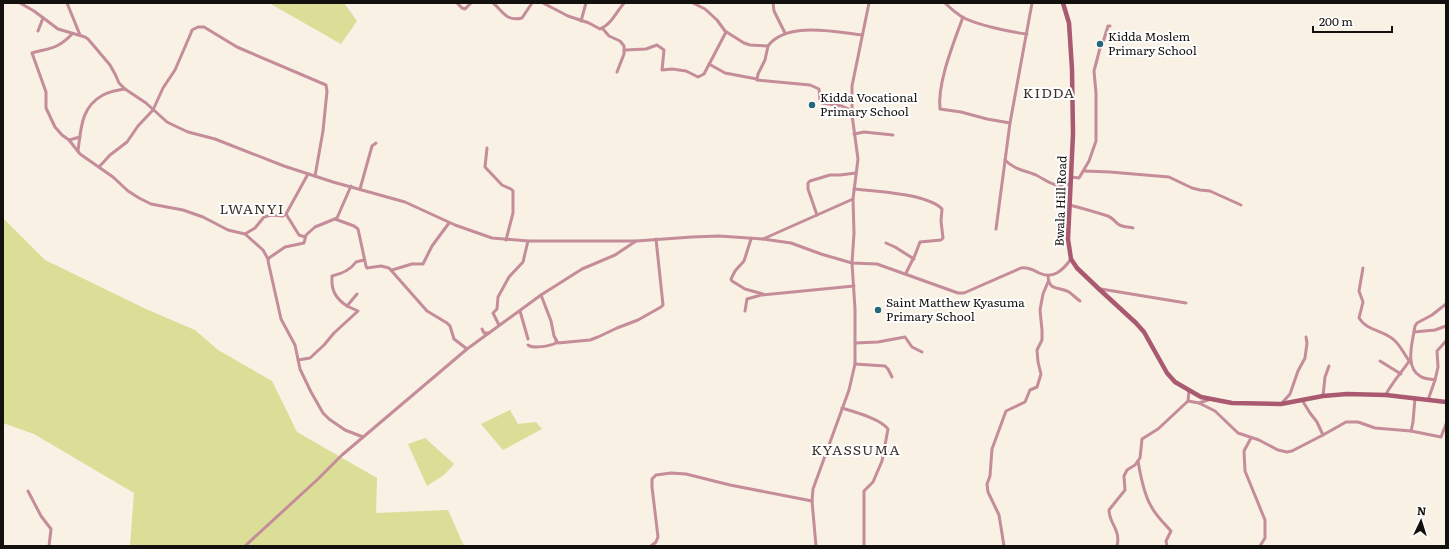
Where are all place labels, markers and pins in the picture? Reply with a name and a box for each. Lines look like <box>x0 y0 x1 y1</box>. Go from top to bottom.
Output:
place label: Kidda Moslem Primary School <box>1108 27 1197 59</box>
marker: Kidda Moslem Primary School <box>1095 39 1105 49</box>
place label: Kidda Vocational Primary School <box>820 88 917 120</box>
marker: Kidda Vocational Primary School <box>807 100 817 110</box>
place label: Saint Matthew Kyasuma Primary School <box>886 293 1025 325</box>
marker: Saint Matthew Kyasuma Primary School <box>873 305 883 315</box>

